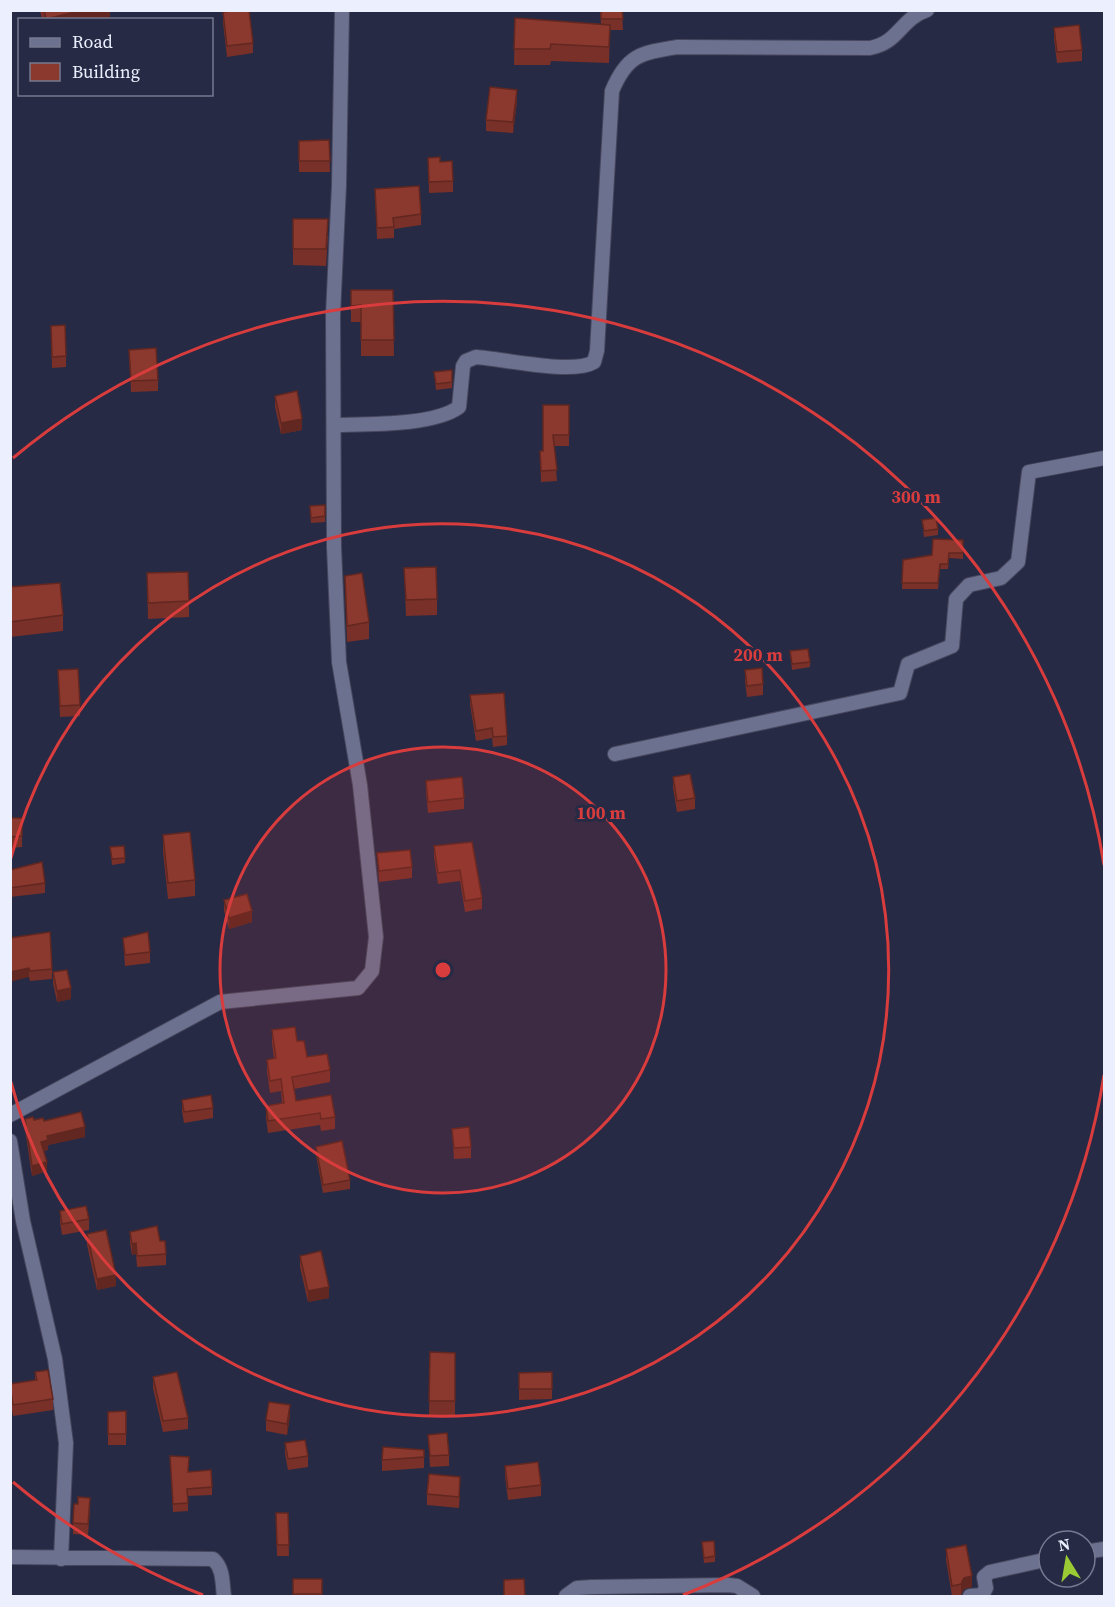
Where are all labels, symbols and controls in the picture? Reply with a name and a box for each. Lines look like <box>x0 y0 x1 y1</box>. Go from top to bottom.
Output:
legend <box>18 18 213 96</box>
text: Road <box>72 29 113 54</box>
text: Building <box>72 59 140 84</box>
text: 300 m <box>891 484 941 509</box>
text: 200 m <box>733 642 783 667</box>
text: 100 m <box>576 800 626 825</box>
centre of rings <box>433 960 453 980</box>
north arrow <box>1037 1529 1097 1589</box>
text: N <box>1056 1532 1072 1556</box>

